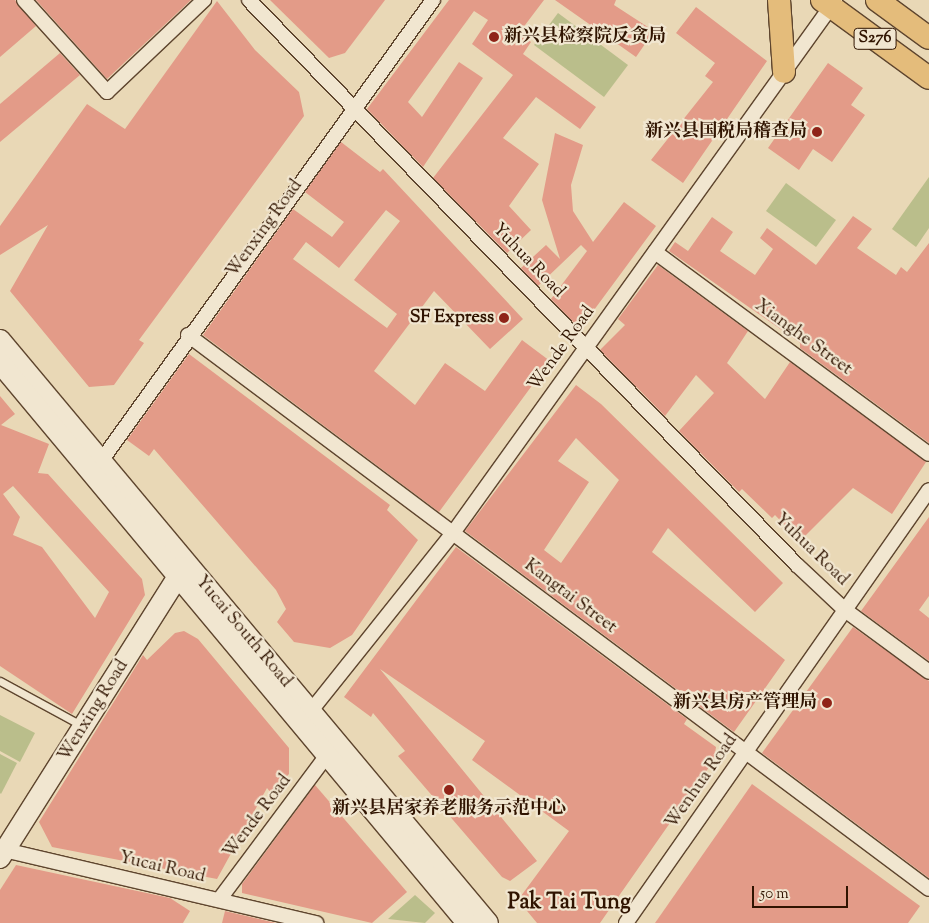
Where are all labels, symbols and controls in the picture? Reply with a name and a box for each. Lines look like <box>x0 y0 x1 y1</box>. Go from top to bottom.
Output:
place label: 新兴县检察院反贪局 <box>504 26 666 48</box>
road number: S276 <box>852 26 898 52</box>
marker: 新兴县检察院反贪局 <box>488 31 500 43</box>
place label: 新兴县国税局稽查局 <box>645 121 807 143</box>
marker: 新兴县国税局稽查局 <box>811 126 823 138</box>
street label: Wenxing Road <box>222 176 308 282</box>
street label: Yuhua Road <box>487 219 569 303</box>
street label: Xianghe Street <box>750 295 856 381</box>
street label: Wende Road <box>524 302 600 396</box>
place label: SF Express <box>410 307 494 329</box>
marker: SF Express <box>498 312 510 324</box>
street label: Yuhua Road <box>769 509 853 591</box>
street label: Kangtai Street <box>519 555 621 639</box>
street label: Yucai South Road <box>190 572 296 692</box>
street label: Wenxing Road <box>54 656 134 766</box>
place label: 新兴县房产管理局 <box>673 692 817 714</box>
marker: 新兴县房产管理局 <box>821 697 833 709</box>
street label: Wenhua Road <box>661 731 743 833</box>
street label: Wende Road <box>219 771 297 863</box>
marker: 新兴县居家养老服务示范中心 <box>443 784 455 796</box>
place label: 新兴县居家养老服务示范中心 <box>332 798 566 820</box>
street label: Yucai Road <box>117 848 207 888</box>
scale bar <box>754 876 850 908</box>
text: 50 m <box>760 884 789 905</box>
district label: Pak Tai Tung <box>507 891 631 917</box>

